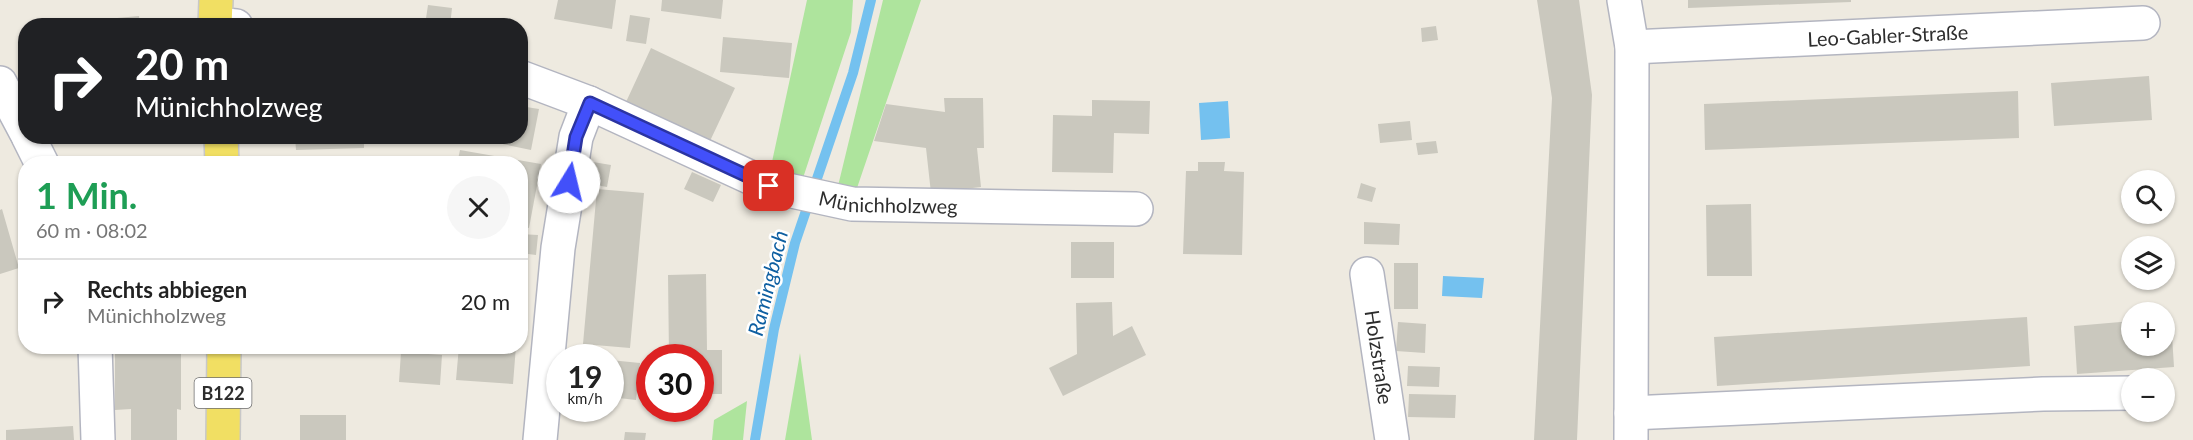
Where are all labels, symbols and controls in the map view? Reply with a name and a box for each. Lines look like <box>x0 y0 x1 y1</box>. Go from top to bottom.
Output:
street label: Leo-Gabler-Straße <box>1807 19 1969 51</box>
text: 20 m <box>135 39 229 89</box>
icon: right <box>36 42 114 120</box>
text: Münichholzweg <box>135 90 323 123</box>
position arrow <box>537 150 601 214</box>
pin <box>743 160 794 211</box>
icon: arrive <box>752 169 785 202</box>
map controls <box>2121 170 2175 422</box>
button: search <box>2121 170 2175 224</box>
text: 1 Min. <box>36 173 137 217</box>
button: close <box>447 176 510 239</box>
street label: Münichholzweg <box>817 185 958 218</box>
text: 60 m · 08:02 <box>36 218 148 242</box>
water label: Ramingbach <box>742 228 792 338</box>
button: layers <box>2121 236 2175 290</box>
text: Rechts abbiegen <box>87 276 247 303</box>
icon: right <box>36 285 69 318</box>
text: 20 m <box>461 288 510 315</box>
button: + <box>2121 302 2175 356</box>
text: Münichholzweg <box>87 303 226 327</box>
street label: Holzstraße <box>1361 308 1398 406</box>
speed limit sign: 30 <box>636 344 714 422</box>
text: 19 <box>568 358 602 394</box>
button: − <box>2121 368 2175 422</box>
road number: B122 <box>194 378 252 408</box>
text: km/h <box>567 389 603 407</box>

